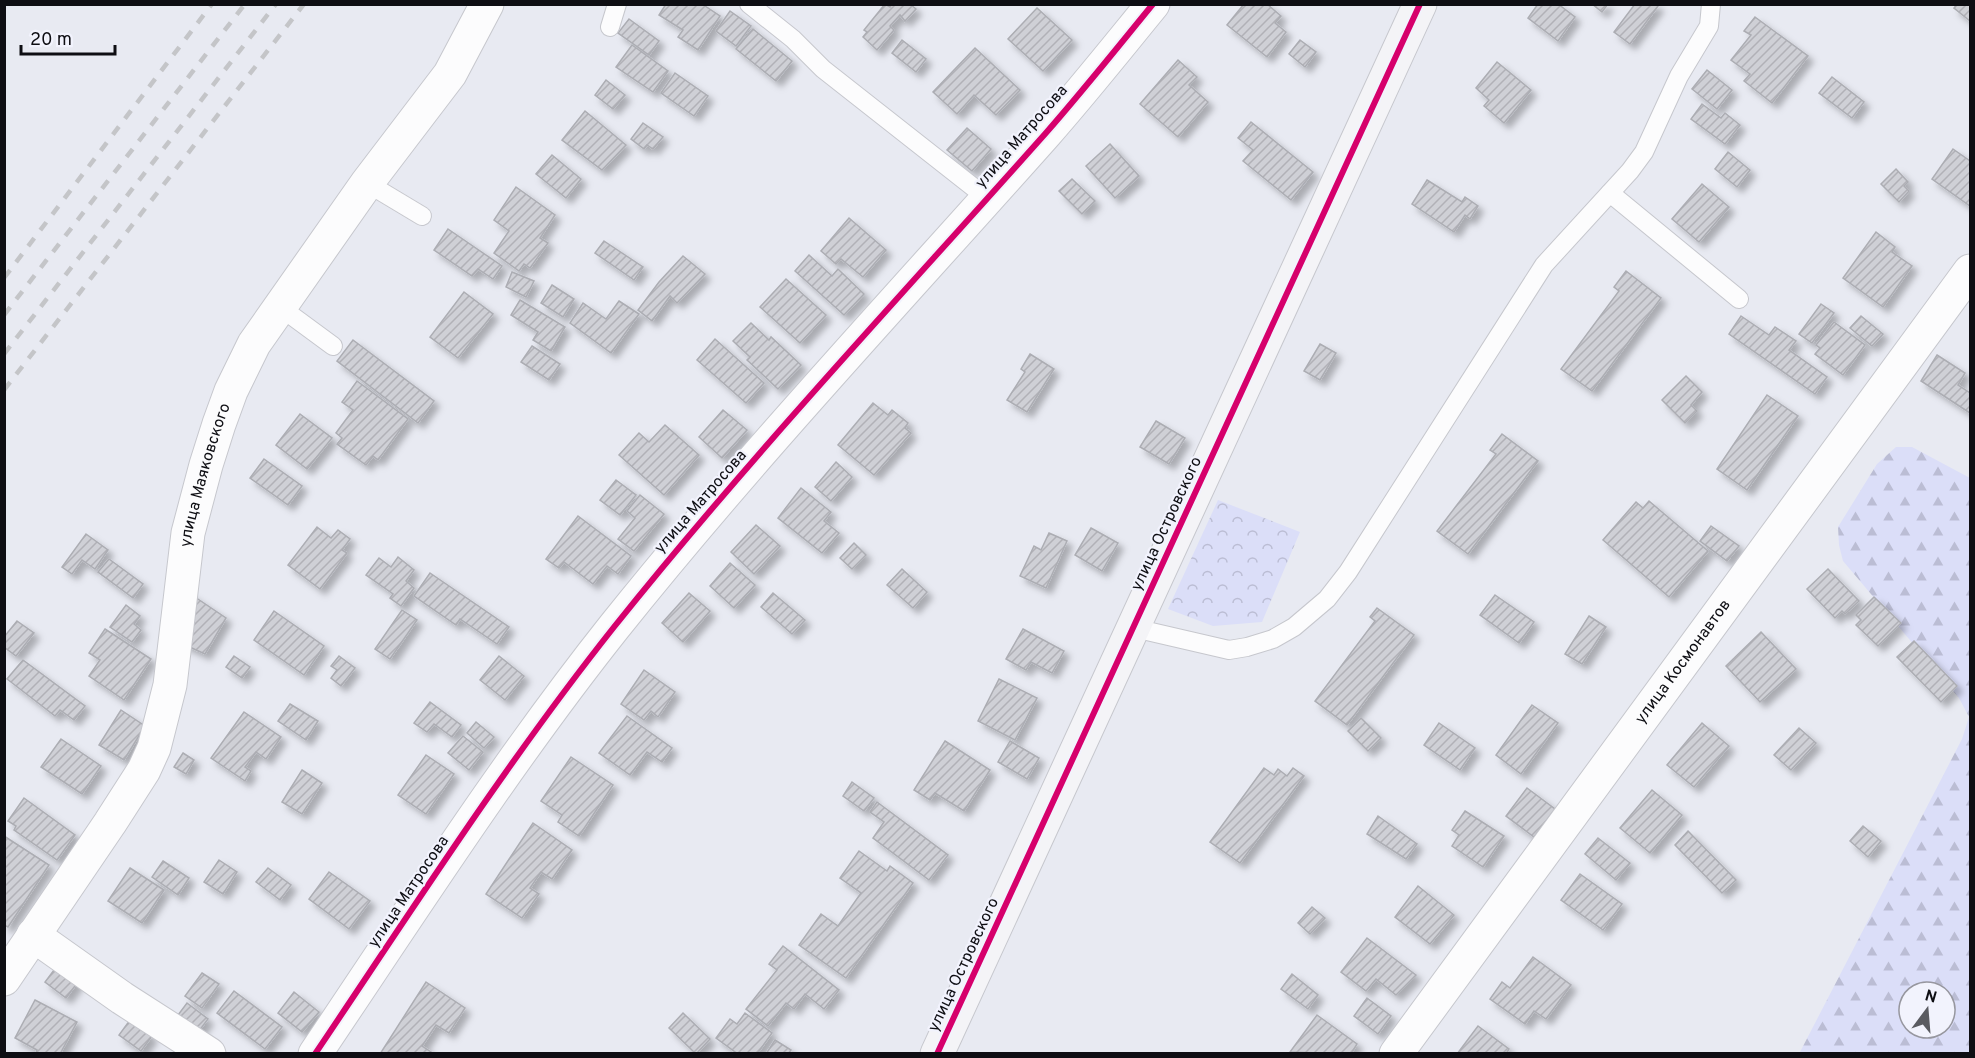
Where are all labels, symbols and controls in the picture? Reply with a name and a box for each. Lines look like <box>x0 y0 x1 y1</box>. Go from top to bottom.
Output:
scale bar <box>21 18 116 56</box>
text: 20 m <box>30 29 72 52</box>
street label: улица Матросова <box>972 81 1072 193</box>
street label: улица Маяковского <box>176 401 236 548</box>
street label: улица Матросова <box>651 446 751 558</box>
street label: улица Островского <box>1127 454 1207 594</box>
street label: улица Космонавтов <box>1631 596 1736 728</box>
street label: улица Матросова <box>364 832 454 952</box>
street label: улица Островского <box>924 895 1004 1035</box>
north arrow <box>1897 980 1957 1040</box>
text: N <box>1922 986 1939 1009</box>

